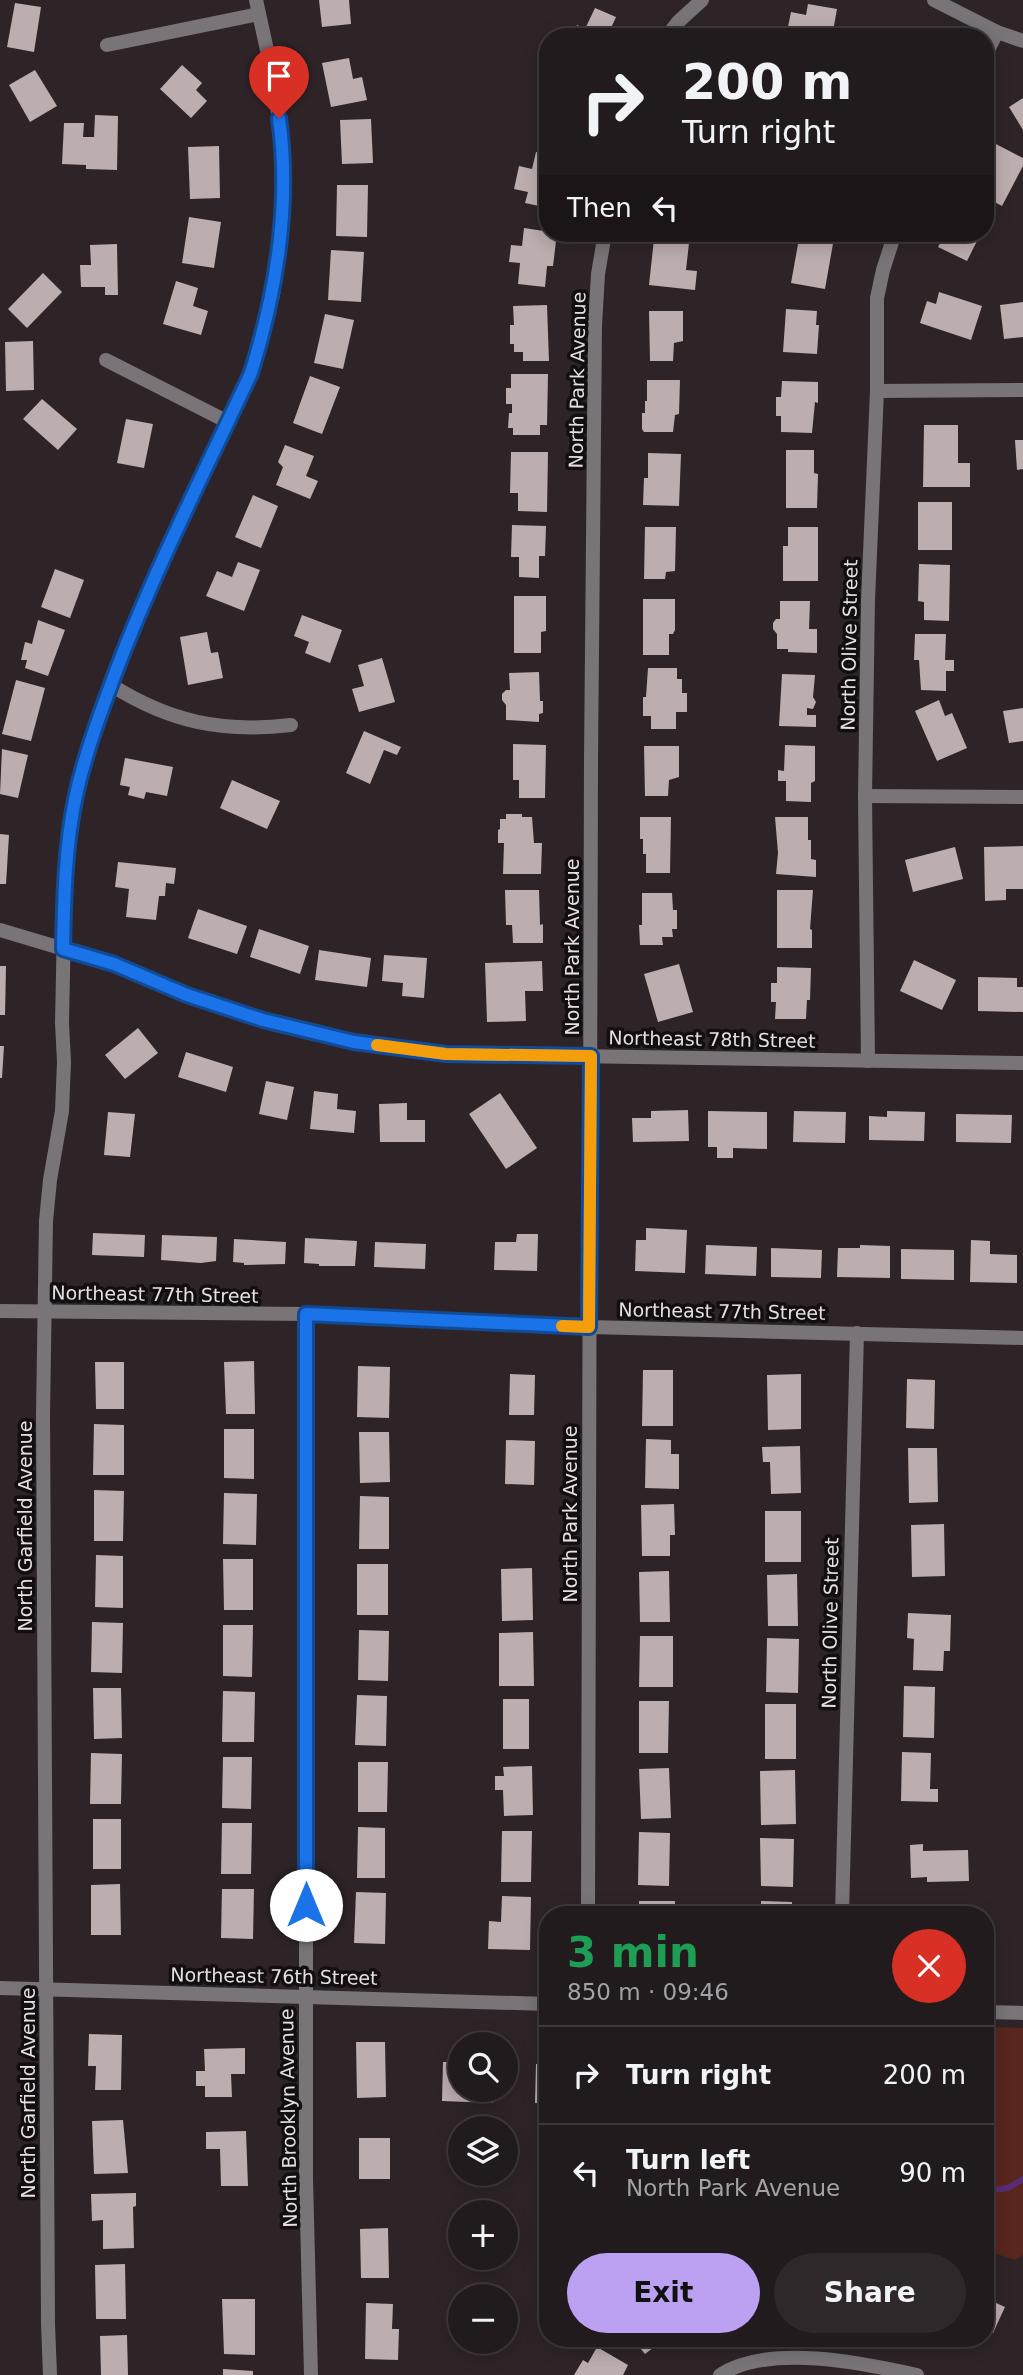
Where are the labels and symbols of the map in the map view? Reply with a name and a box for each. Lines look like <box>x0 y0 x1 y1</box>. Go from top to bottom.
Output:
pin <box>249 46 309 118</box>
street label: North Park Avenue <box>564 291 590 469</box>
street label: North Olive Street <box>837 559 861 731</box>
street label: North Park Avenue <box>561 859 583 1035</box>
street label: Northeast 78th Street <box>608 1026 816 1052</box>
street label: Northeast 77th Street <box>51 1281 259 1307</box>
street label: Northeast 77th Street <box>618 1298 826 1324</box>
street label: North Garfield Avenue <box>14 1421 36 1632</box>
street label: North Park Avenue <box>559 1426 581 1602</box>
street label: North Olive Street <box>818 1537 842 1709</box>
position arrow <box>269 1868 343 1942</box>
street label: Northeast 76th Street <box>170 1963 378 1989</box>
street label: North Garfield Avenue <box>17 1988 39 2199</box>
street label: North Brooklyn Avenue <box>275 2008 301 2228</box>

